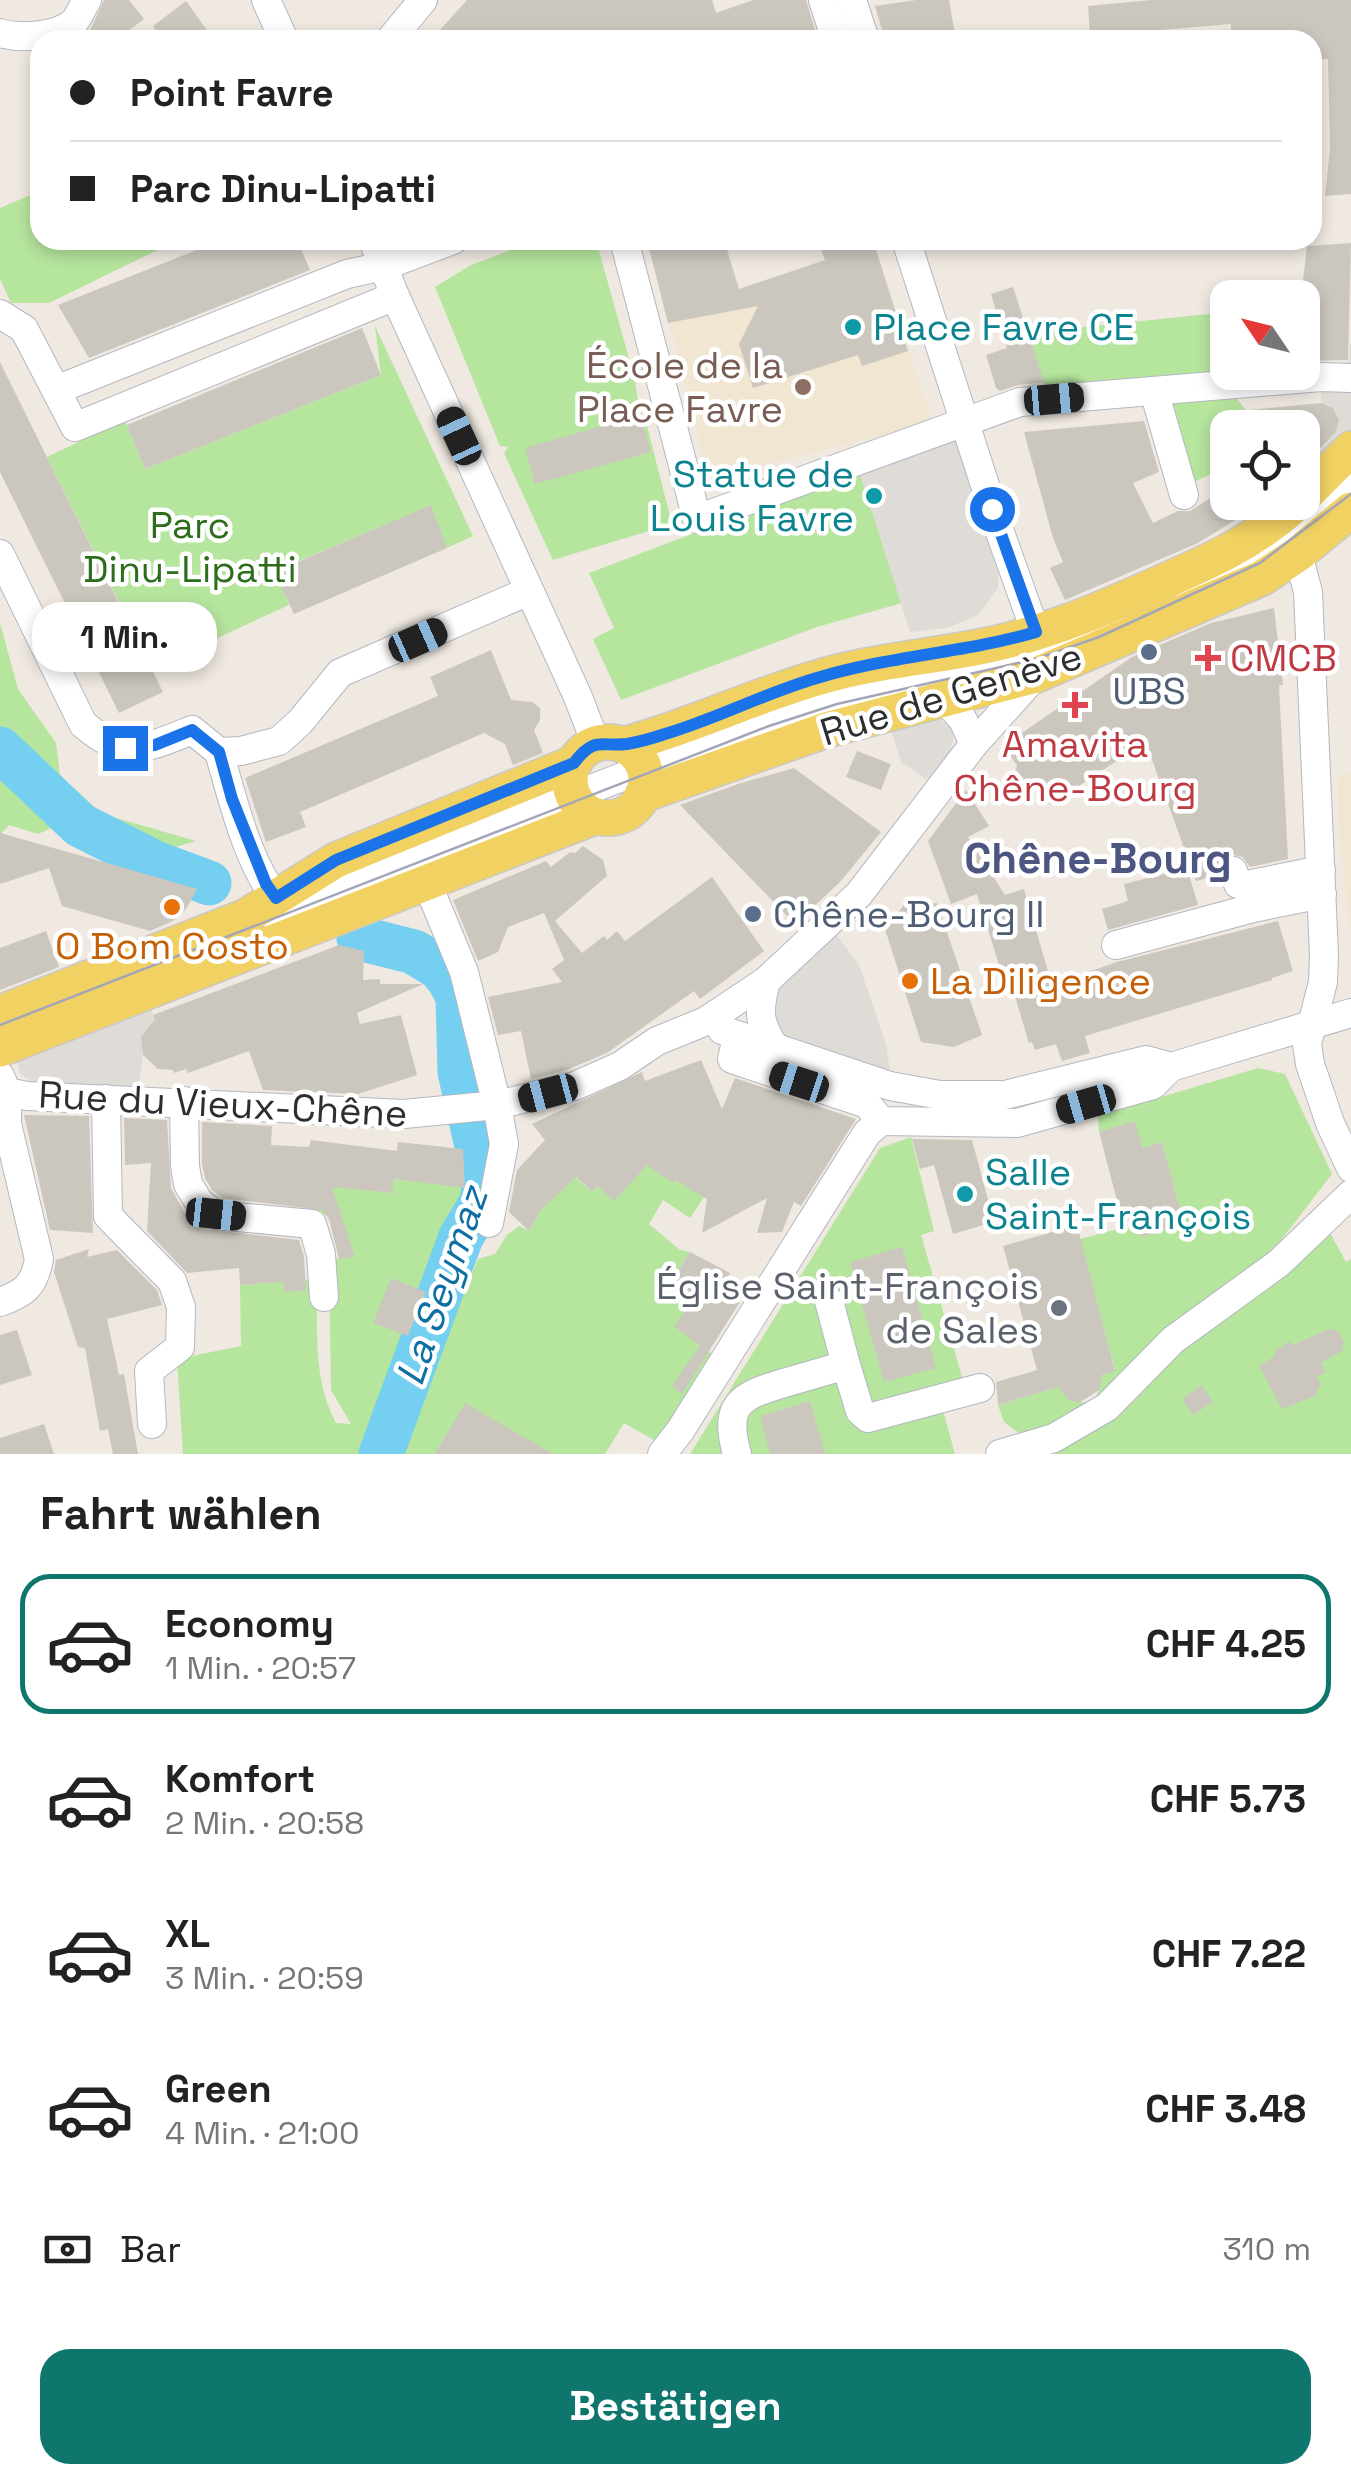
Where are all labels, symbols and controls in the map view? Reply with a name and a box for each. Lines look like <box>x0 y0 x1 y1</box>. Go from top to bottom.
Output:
text: Point Favre <box>130 69 334 117</box>
text: Parc Dinu-Lipatti <box>130 165 436 213</box>
north arrow <box>1210 280 1320 390</box>
map controls <box>1210 280 1320 520</box>
place label: Place Favre CE <box>873 303 1135 351</box>
marker: Place Favre CE <box>842 316 864 338</box>
place label: École de la Place Favre <box>577 341 783 433</box>
marker: École de la Place Favre <box>792 376 814 398</box>
car <box>1023 381 1085 417</box>
car <box>433 402 485 470</box>
button: locate <box>1210 410 1320 520</box>
place label: Statue de Louis Favre <box>650 450 854 542</box>
marker: Statue de Louis Favre <box>863 485 885 507</box>
route start <box>970 487 1015 532</box>
park label: Parc Dinu-Lipatti <box>83 501 297 593</box>
callout: 1 Min. <box>32 603 218 673</box>
car <box>384 614 452 666</box>
text: 1 Min. <box>80 617 169 657</box>
street label: Rue de Genève <box>814 631 1088 757</box>
place label: CMCB <box>1230 634 1337 682</box>
marker: UBS <box>1138 641 1160 663</box>
marker: CMCB <box>1195 645 1221 671</box>
place label: UBS <box>1112 667 1186 715</box>
marker: Amavita Chêne-Bourg <box>1064 694 1086 716</box>
place label: Amavita Chêne-Bourg <box>953 720 1197 812</box>
route end <box>103 726 148 771</box>
district label: Chêne-Bourg <box>964 832 1232 885</box>
place label: Chêne-Bourg II <box>773 890 1044 938</box>
marker: O Bom Costo <box>161 896 183 918</box>
marker: Chêne-Bourg II <box>742 903 764 925</box>
place label: O Bom Costo <box>55 922 289 970</box>
place label: La Diligence <box>930 957 1151 1005</box>
marker: La Diligence <box>899 970 921 992</box>
car <box>766 1058 832 1106</box>
street label: Rue du Vieux-Chêne <box>37 1070 409 1138</box>
car <box>515 1071 581 1115</box>
car <box>1053 1081 1119 1127</box>
place label: Salle Saint-François <box>985 1148 1251 1240</box>
water label: La Seymaz <box>384 1177 501 1392</box>
marker: Salle Saint-François <box>954 1183 976 1205</box>
car <box>185 1196 247 1232</box>
place label: Église Saint-François de Sales <box>656 1262 1039 1354</box>
marker: Église Saint-François de Sales <box>1048 1297 1070 1319</box>
text: Fahrt wählen <box>40 1485 322 1542</box>
icon: car <box>45 1599 135 1689</box>
text: Economy <box>165 1600 334 1648</box>
text: CHF 4.25 <box>1146 1620 1306 1668</box>
text: 1 Min. · 20:57 <box>165 1648 356 1688</box>
icon: car <box>45 1754 135 1844</box>
text: Komfort <box>165 1755 315 1803</box>
text: CHF 5.73 <box>1150 1775 1306 1823</box>
text: 2 Min. · 20:58 <box>165 1803 364 1843</box>
icon: car <box>45 1909 135 1999</box>
text: XL <box>165 1910 210 1958</box>
text: CHF 7.22 <box>1152 1930 1306 1978</box>
text: 3 Min. · 20:59 <box>165 1958 364 1998</box>
icon: car <box>45 2064 135 2154</box>
text: Green <box>165 2065 272 2113</box>
text: CHF 3.48 <box>1145 2085 1306 2133</box>
text: 4 Min. · 21:00 <box>165 2113 360 2153</box>
icon: cash <box>40 2222 95 2277</box>
text: Bar <box>120 2225 181 2273</box>
text: 310 m <box>1223 2229 1311 2269</box>
button: Bestätigen <box>40 2349 1311 2464</box>

